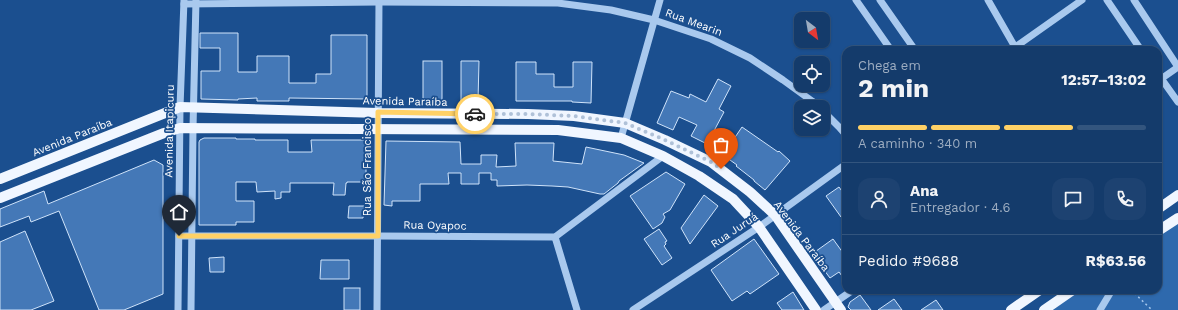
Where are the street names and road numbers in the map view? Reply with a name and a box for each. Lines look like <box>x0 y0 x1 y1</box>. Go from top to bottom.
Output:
street label: Rua Mearin <box>664 6 724 39</box>
street label: Avenida Itapicuru <box>162 84 177 178</box>
street label: Avenida Paraíba <box>362 94 448 109</box>
street label: Avenida Paraíba <box>30 116 114 159</box>
street label: Rua São Francisco <box>361 118 374 216</box>
street label: Avenida Paraíba <box>771 198 832 274</box>
street label: Rua Juruá <box>708 210 760 251</box>
street label: Rua Oyapoc <box>403 218 467 233</box>

